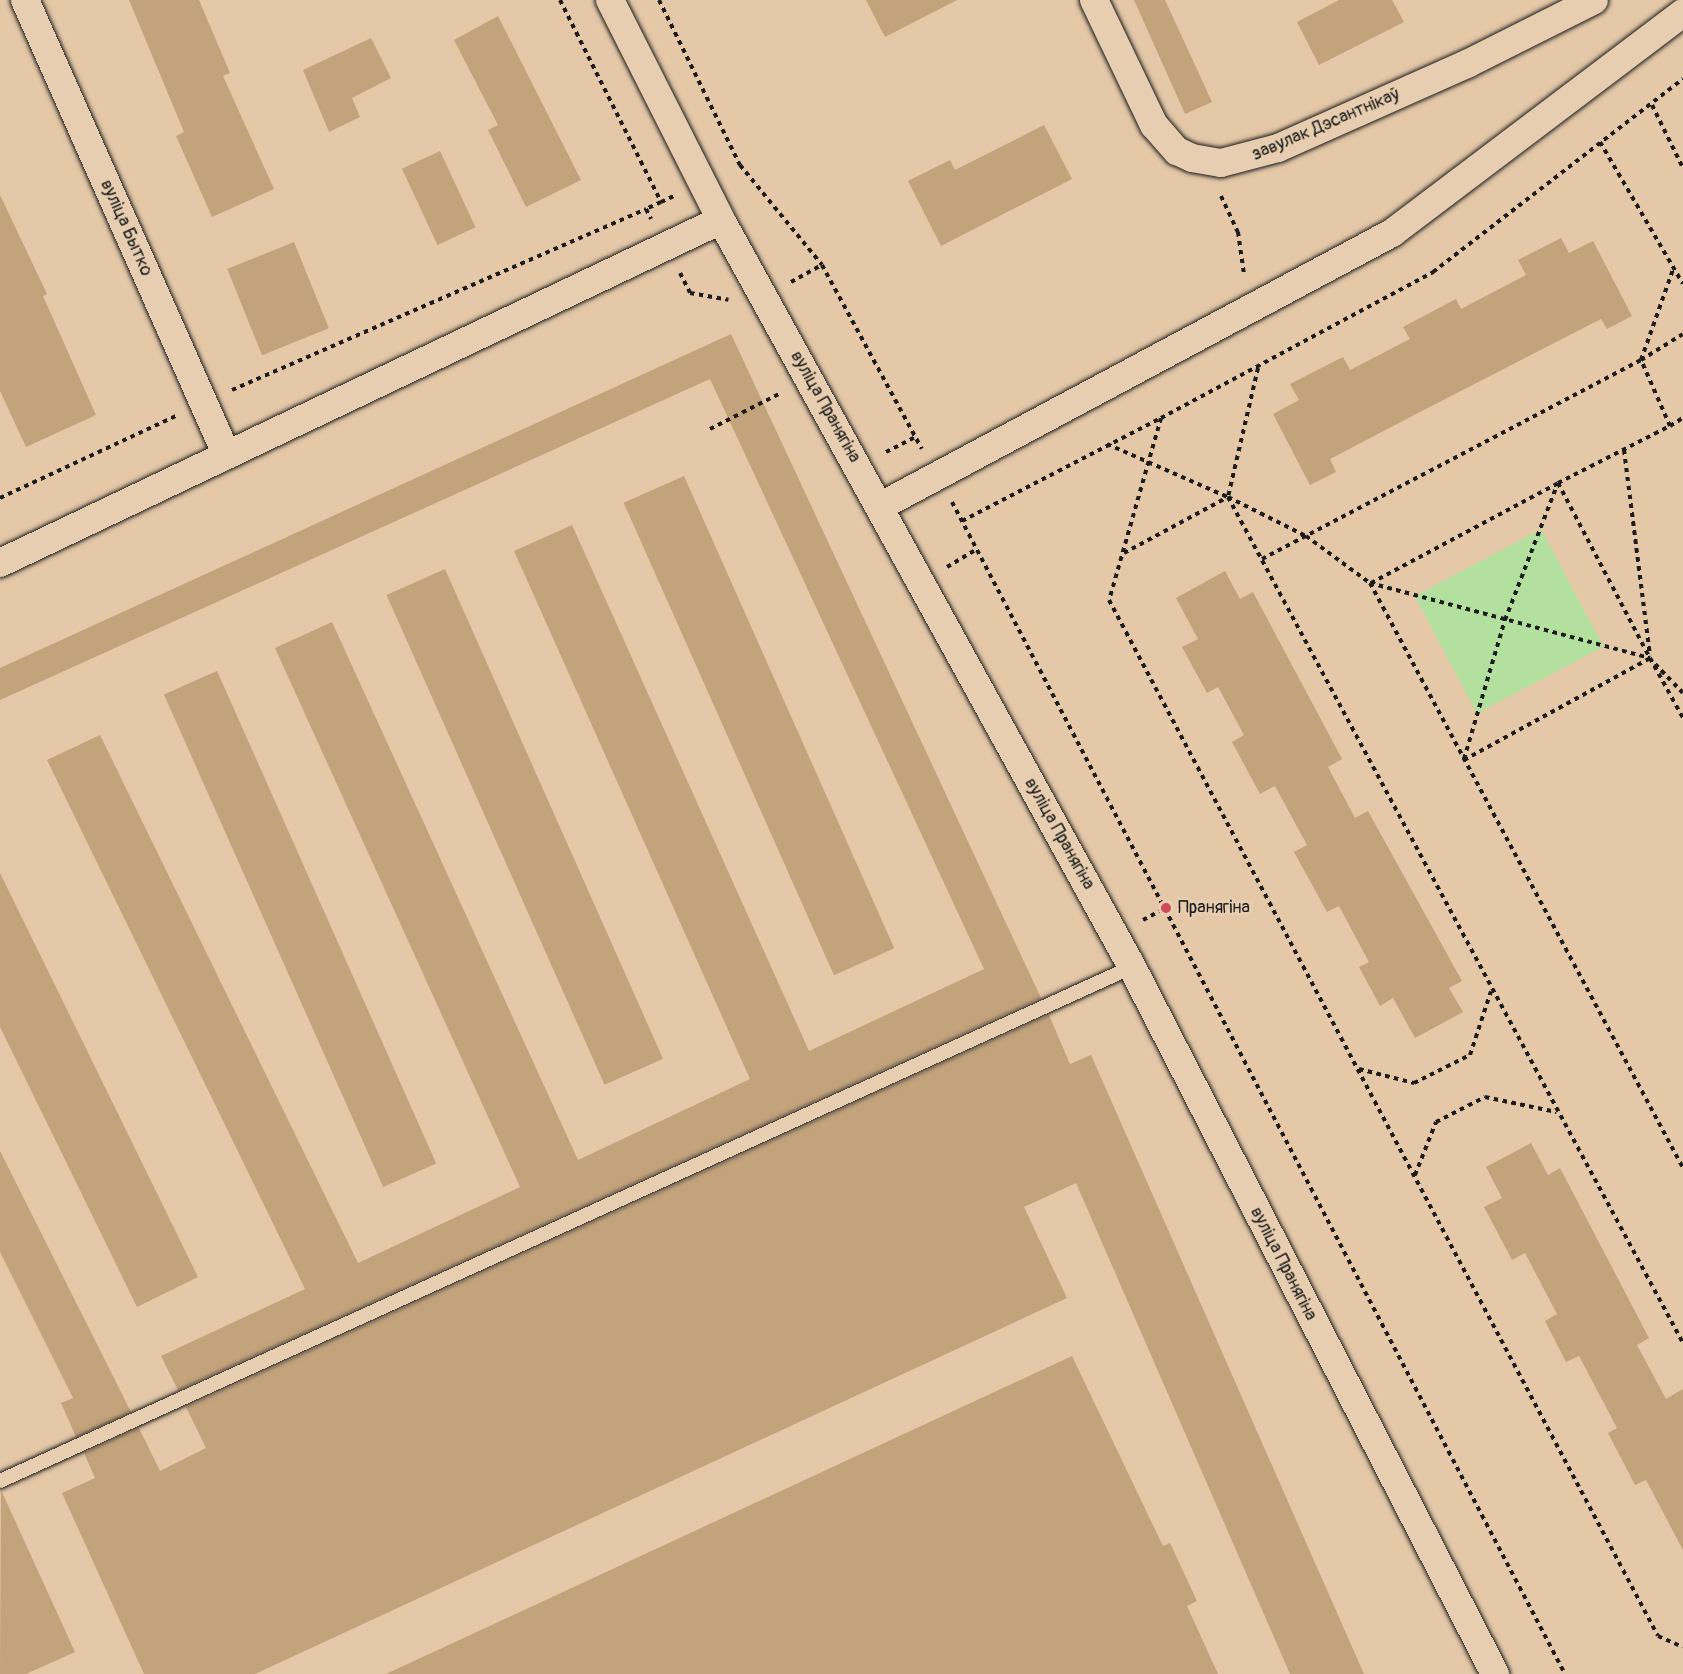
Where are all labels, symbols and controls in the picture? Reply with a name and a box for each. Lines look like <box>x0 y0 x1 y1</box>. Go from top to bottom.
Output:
street label: завулак Дэсантнікаў <box>1249 84 1403 166</box>
street label: вуліца Бытко <box>95 177 157 279</box>
street label: вуліца Пранягіна <box>785 347 865 467</box>
street label: вуліца Пранягіна <box>1019 774 1099 894</box>
place label: Пранягіна <box>1178 897 1250 919</box>
marker: Пранягіна <box>1159 901 1173 915</box>
street label: вуліца Пранягіна <box>1245 1204 1321 1324</box>

